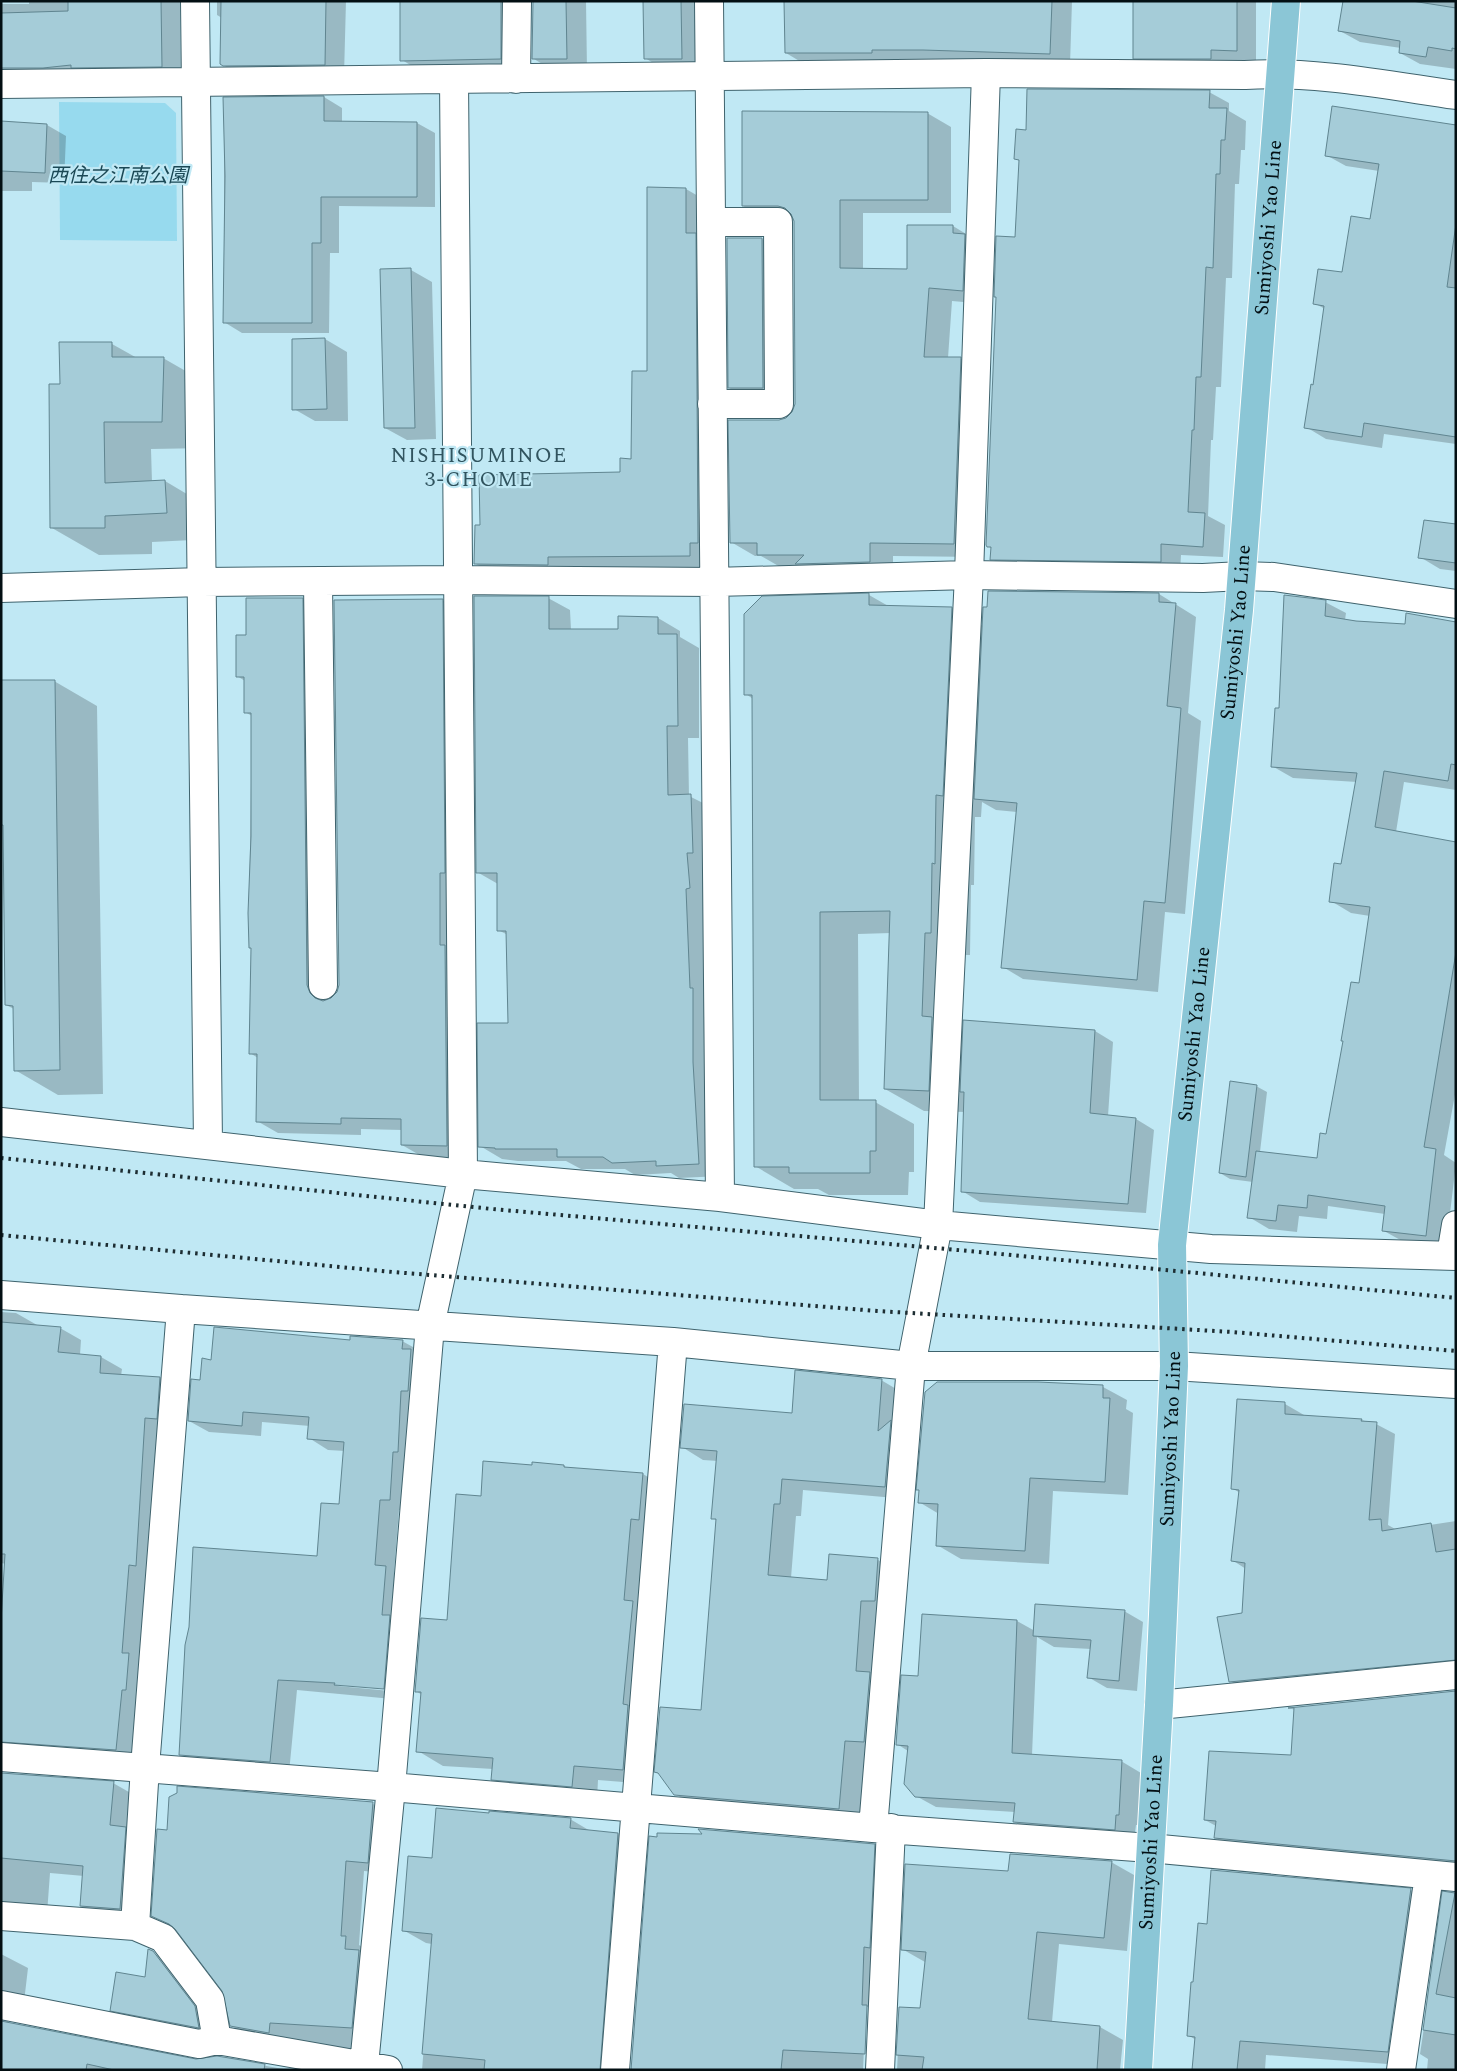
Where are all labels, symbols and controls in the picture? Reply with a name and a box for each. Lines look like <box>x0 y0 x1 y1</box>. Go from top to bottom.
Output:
street label: Sumiyoshi Yao Line <box>1247 139 1290 316</box>
park label: 西住之江南公園 <box>48 161 191 191</box>
district label: NISHISUMINOE 3-CHOME <box>391 440 568 496</box>
street label: Sumiyoshi Yao Line <box>1212 544 1259 721</box>
street label: Sumiyoshi Yao Line <box>1170 945 1218 1123</box>
street label: Sumiyoshi Yao Line <box>1152 1351 1189 1527</box>
street label: Sumiyoshi Yao Line <box>1131 1754 1171 1931</box>

